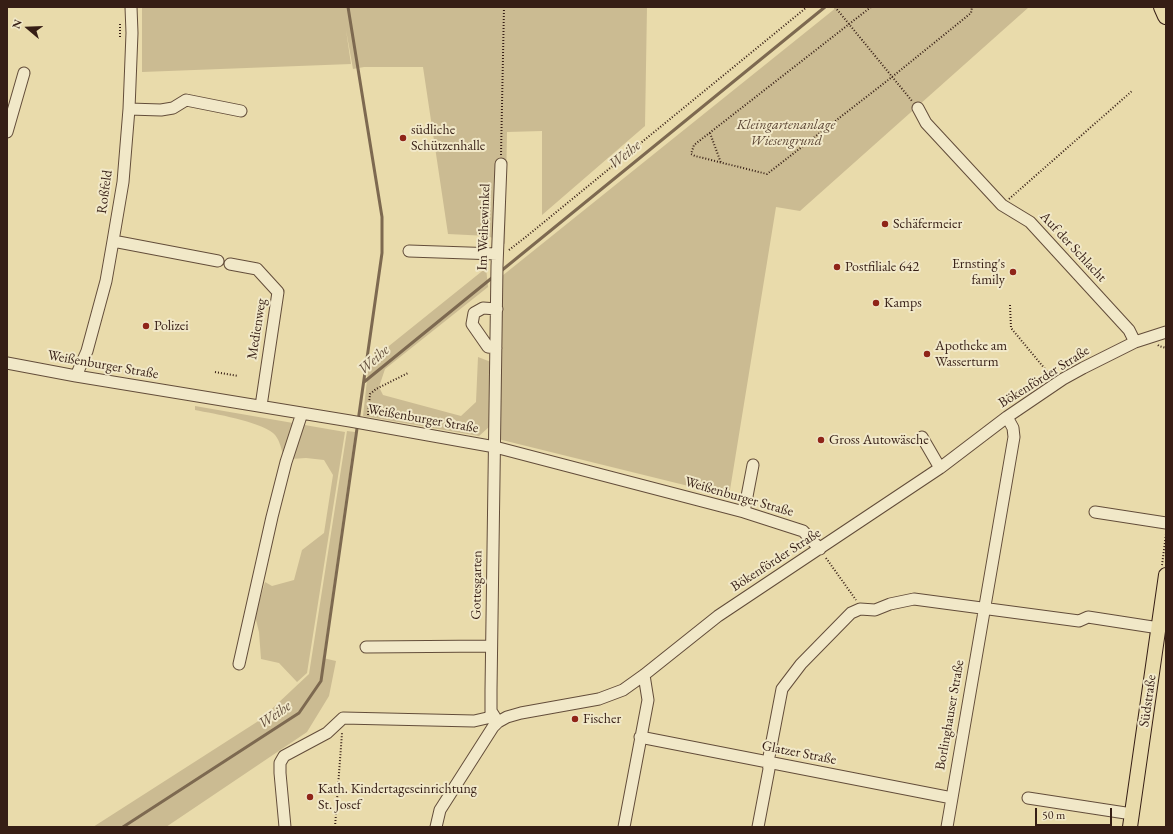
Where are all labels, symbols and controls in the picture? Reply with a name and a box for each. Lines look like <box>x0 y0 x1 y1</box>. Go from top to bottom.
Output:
north arrow <box>8 8 48 48</box>
text: N <box>9 18 25 31</box>
park label: Kleingartenanlage Wiesengrund <box>737 117 835 150</box>
place label: südliche Schützenhalle <box>411 122 485 154</box>
marker: südliche Schützenhalle <box>398 133 408 143</box>
water label: Weihe <box>605 137 645 173</box>
street label: Roßfeld <box>94 169 116 215</box>
street label: Im Weihewinkel <box>474 183 494 271</box>
street label: Auf der Schlacht <box>1036 208 1110 286</box>
place label: Schäfermeier <box>893 216 962 232</box>
marker: Schäfermeier <box>880 219 890 229</box>
place label: Ernsting's family <box>952 256 1005 288</box>
place label: Postfiliale 642 <box>845 259 919 275</box>
marker: Postfiliale 642 <box>832 262 842 272</box>
marker: Ernsting's family <box>1008 267 1018 277</box>
place label: Kamps <box>884 295 922 311</box>
street label: Medienweg <box>244 297 270 361</box>
marker: Kamps <box>871 298 881 308</box>
place label: Polizei <box>154 318 189 334</box>
marker: Polizei <box>141 321 151 331</box>
place label: Apotheke am Wasserturm <box>935 338 1007 370</box>
water label: Weihe <box>355 341 393 379</box>
street label: Bökenförder Straße <box>996 342 1092 412</box>
street label: Weißenburger Straße <box>46 347 160 383</box>
marker: Apotheke am Wasserturm <box>922 349 932 359</box>
street label: Weißenburger Straße <box>366 401 480 437</box>
place label: Gross Autowäsche <box>829 432 929 448</box>
marker: Gross Autowäsche <box>816 435 826 445</box>
street label: Weißenburger Straße <box>683 473 795 521</box>
street label: Bökenförder Straße <box>728 525 824 595</box>
street label: Gottesgarten <box>468 550 486 620</box>
street label: Borlinghauser Straße <box>932 659 968 771</box>
street label: Südstraße <box>1136 674 1160 728</box>
water label: Weihe <box>255 697 295 733</box>
place label: Fischer <box>583 711 621 727</box>
marker: Fischer <box>570 714 580 724</box>
street label: Glatzer Straße <box>760 738 838 768</box>
place label: Kath. Kindertageseinrichtung St. Josef <box>318 781 477 814</box>
marker: Kath. Kindertageseinrichtung St. Josef <box>305 792 315 802</box>
scale bar <box>1037 800 1114 826</box>
text: 50 m <box>1042 807 1065 823</box>

